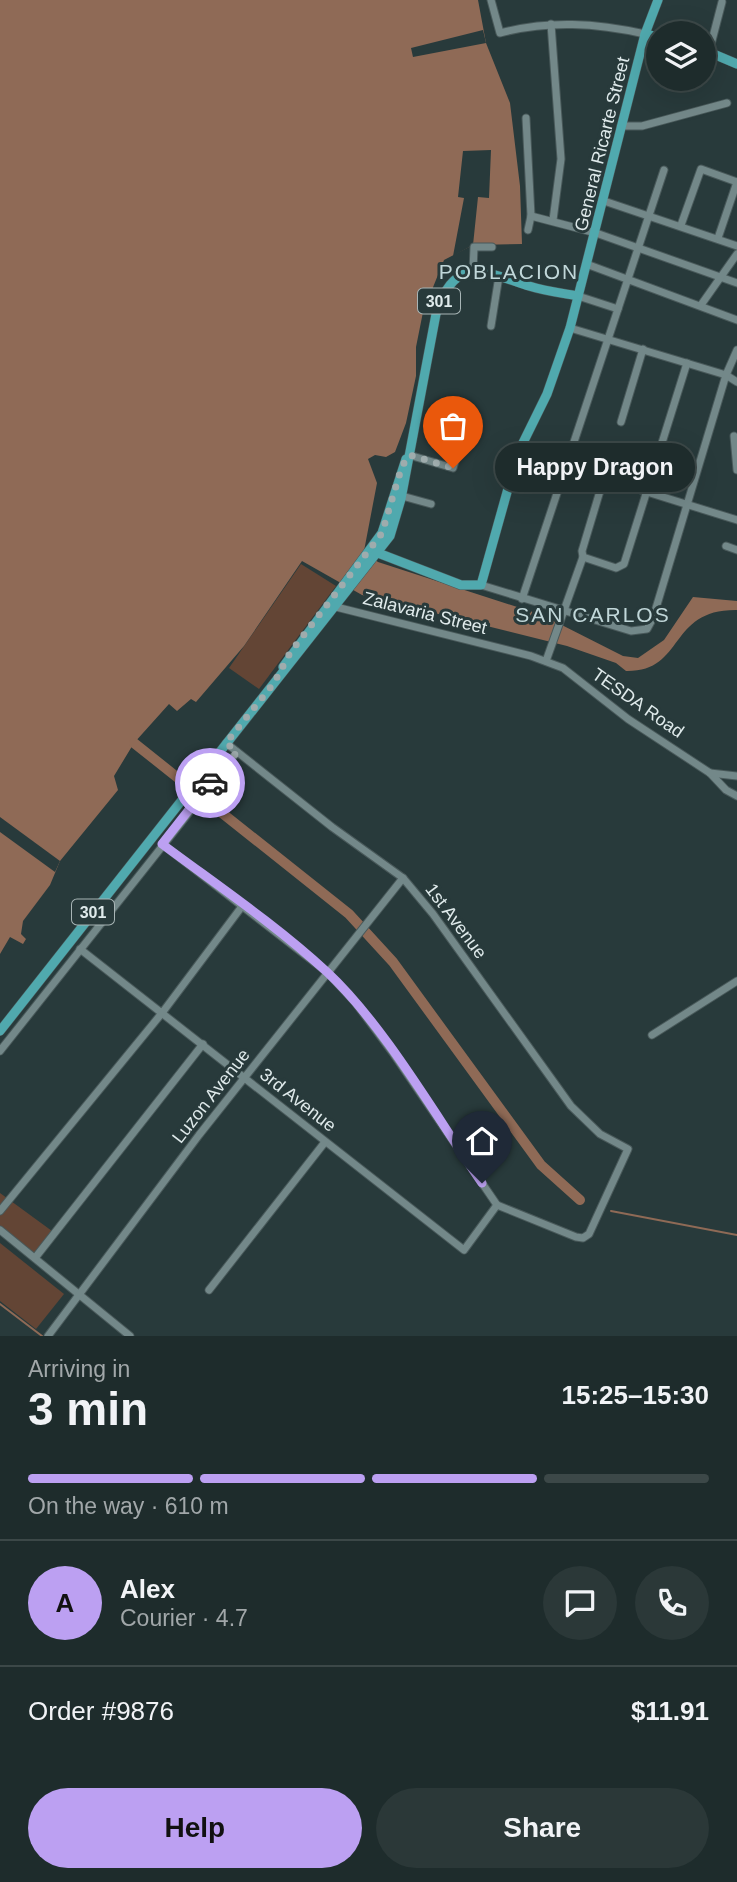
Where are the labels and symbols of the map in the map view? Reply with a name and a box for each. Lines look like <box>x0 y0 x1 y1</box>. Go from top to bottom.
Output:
street label: General Ricarte Street <box>571 55 633 233</box>
district label: POBLACION <box>439 260 579 283</box>
road number: 301 <box>418 288 460 314</box>
pin <box>423 396 483 468</box>
callout: Happy Dragon <box>495 444 694 492</box>
street label: Zalavaria Street <box>361 588 489 638</box>
district label: SAN CARLOS <box>515 603 671 626</box>
street label: TESDA Road <box>588 664 688 742</box>
courier <box>175 748 245 818</box>
street label: 1st Avenue <box>421 880 491 962</box>
road number: 301 <box>72 900 114 924</box>
street label: Luzon Avenue <box>168 1045 254 1147</box>
street label: 3rd Avenue <box>256 1064 340 1136</box>
pin <box>452 1111 512 1183</box>

